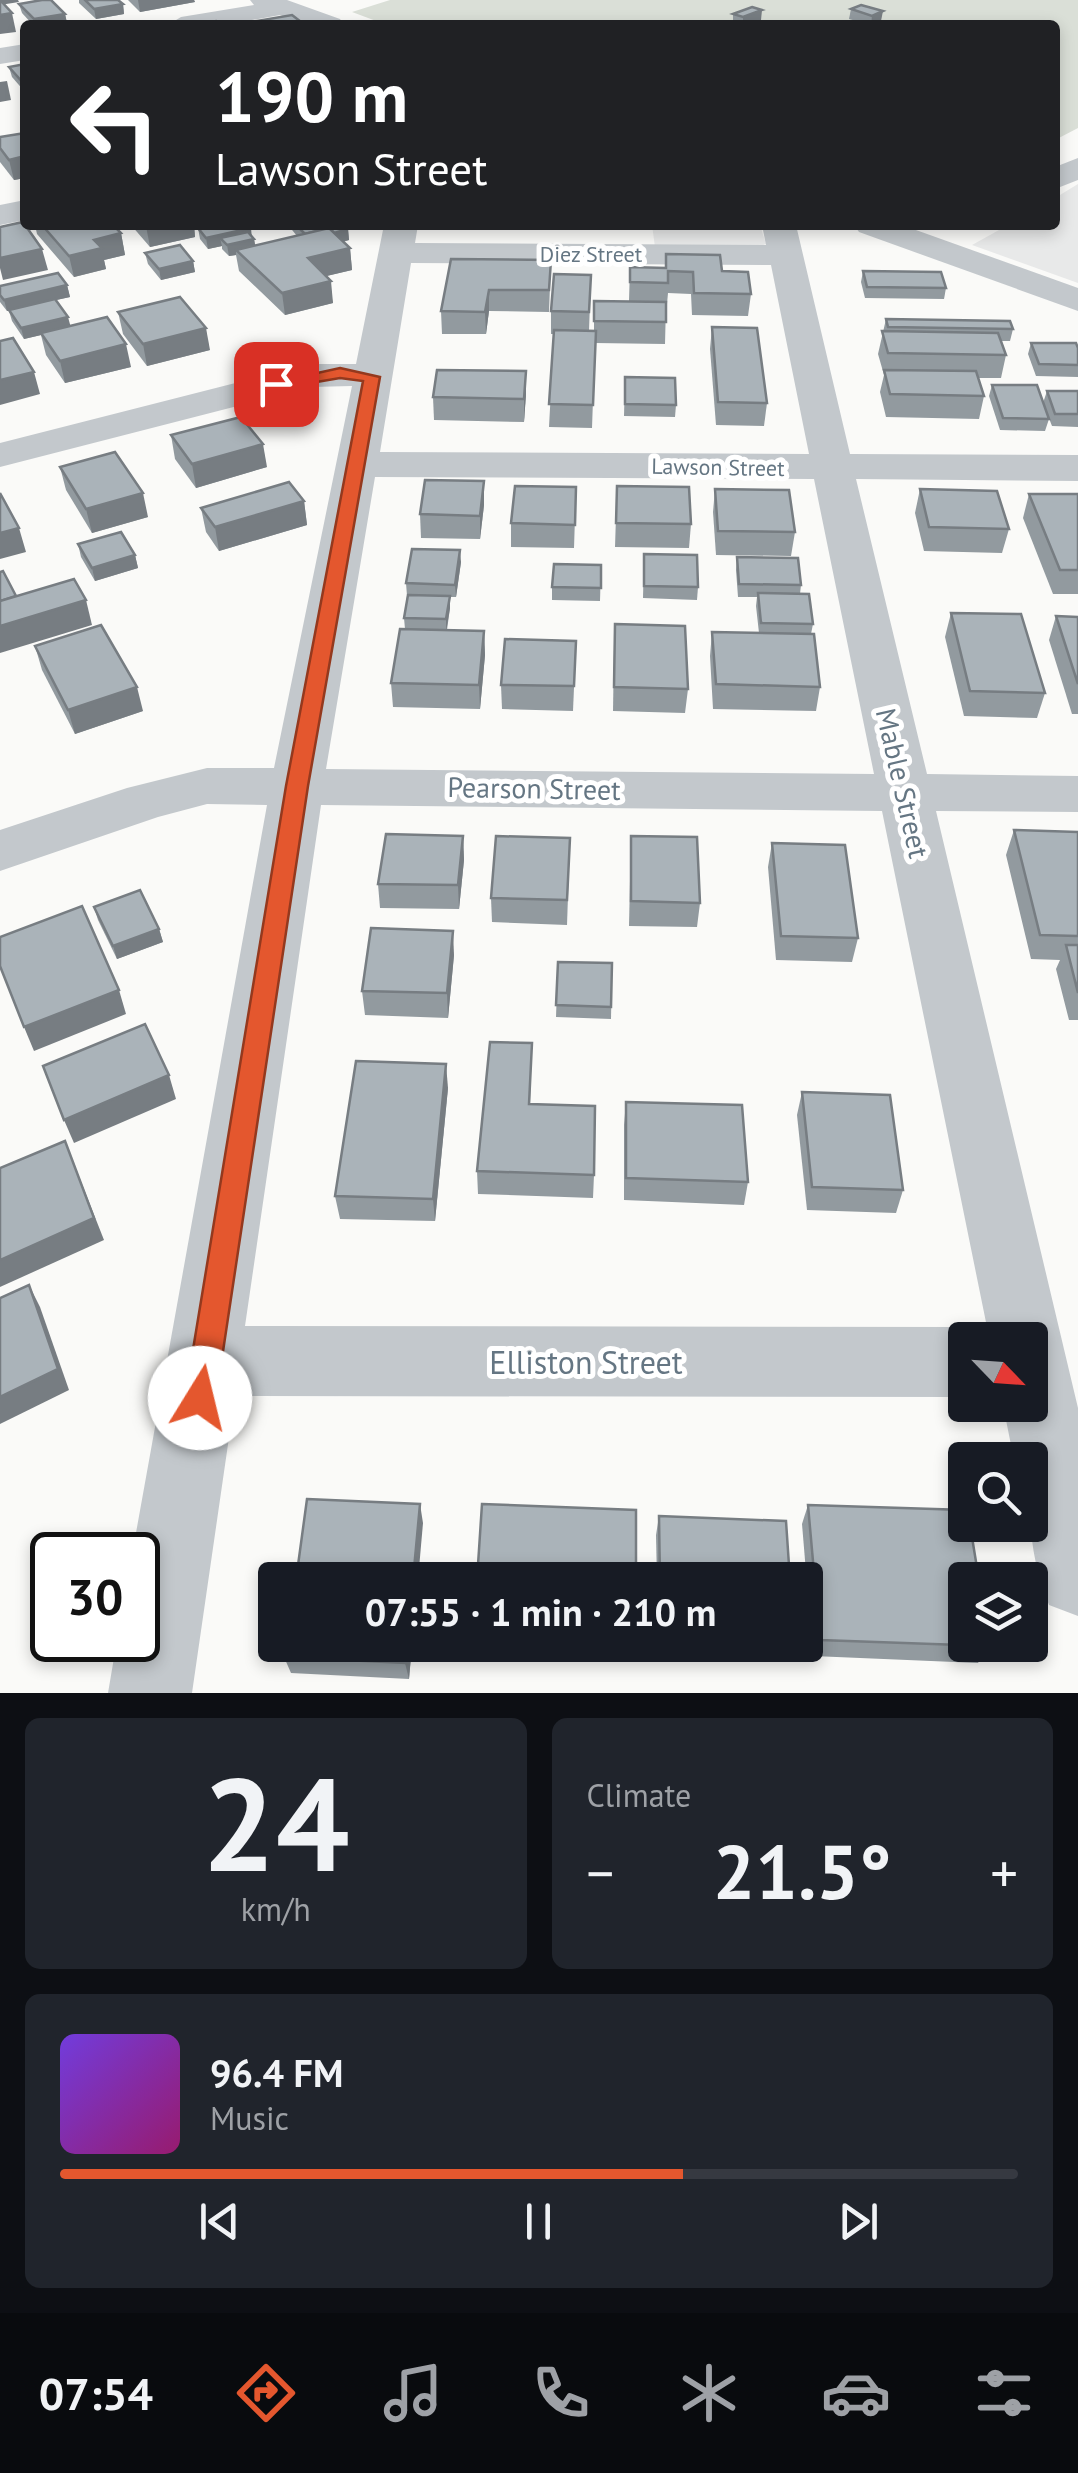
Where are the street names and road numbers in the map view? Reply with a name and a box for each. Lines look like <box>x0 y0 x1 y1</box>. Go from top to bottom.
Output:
street label: Diez Street <box>540 240 643 268</box>
street label: Lawson Street <box>651 452 785 482</box>
street label: Mable Street <box>868 705 938 862</box>
street label: Pearson Street <box>447 768 621 808</box>
street label: Elliston Street <box>489 1341 683 1383</box>

